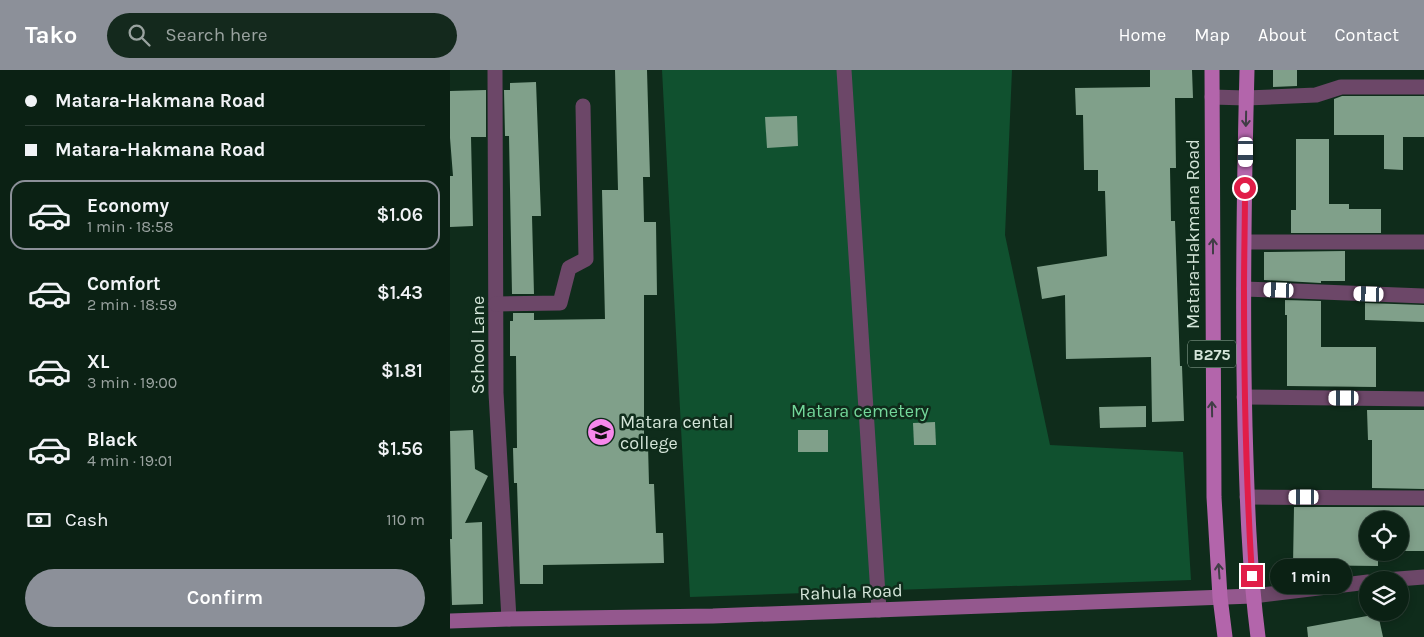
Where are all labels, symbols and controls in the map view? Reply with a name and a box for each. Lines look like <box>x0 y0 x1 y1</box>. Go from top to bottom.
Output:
search box <box>107 13 457 58</box>
text: Tako <box>25 21 77 49</box>
icon: search <box>125 21 153 49</box>
text: Search here <box>165 24 268 46</box>
text: Home <box>1118 24 1166 46</box>
text: Map <box>1194 24 1230 46</box>
text: About <box>1258 24 1307 46</box>
text: Contact <box>1335 24 1399 46</box>
text: Matara-Hakmana Road <box>55 90 265 112</box>
one-way arrow <box>1241 110 1251 126</box>
car <box>1238 137 1253 167</box>
text: Matara-Hakmana Road <box>55 139 265 161</box>
street label: Matara-Hakmana Road <box>1182 139 1204 329</box>
route start <box>1234 177 1256 199</box>
icon: car <box>27 193 72 238</box>
text: Economy <box>87 195 169 217</box>
text: $1.06 <box>377 204 423 226</box>
text: 1 min · 18:58 <box>87 217 174 236</box>
one-way arrow <box>1208 239 1218 255</box>
icon: car <box>27 271 72 316</box>
text: Comfort <box>87 273 161 295</box>
text: $1.43 <box>377 282 423 304</box>
car <box>1263 282 1294 298</box>
car <box>1353 286 1384 302</box>
text: 2 min · 18:59 <box>87 295 177 314</box>
street label: School Lane <box>467 296 489 394</box>
road number: B275 <box>1188 340 1236 368</box>
icon: car <box>27 349 72 394</box>
text: XL <box>87 351 109 373</box>
text: $1.81 <box>381 360 423 382</box>
text: 3 min · 19:00 <box>87 373 177 392</box>
car <box>1329 391 1359 406</box>
park label: Matara cemetery <box>791 400 930 422</box>
one-way arrow <box>1208 401 1217 417</box>
place label: Matara cental college <box>620 411 734 454</box>
school or university icon: Matara cental college <box>586 417 616 447</box>
icon: car <box>27 427 72 472</box>
text: Black <box>87 429 138 451</box>
text: $1.56 <box>377 438 423 460</box>
text: 4 min · 19:01 <box>87 451 173 470</box>
car <box>1289 490 1319 505</box>
icon: cash <box>25 506 53 534</box>
text: Cash <box>65 509 109 531</box>
text: 110 m <box>386 510 425 529</box>
map controls <box>1359 511 1409 621</box>
button: locate <box>1359 511 1409 561</box>
callout: 1 min <box>1270 558 1352 594</box>
one-way arrow <box>1214 563 1223 579</box>
route end <box>1241 565 1263 587</box>
text: 1 min <box>1291 567 1331 586</box>
button: Confirm <box>25 569 425 627</box>
button: layers <box>1359 571 1409 621</box>
street label: Rahula Road <box>799 579 903 605</box>

